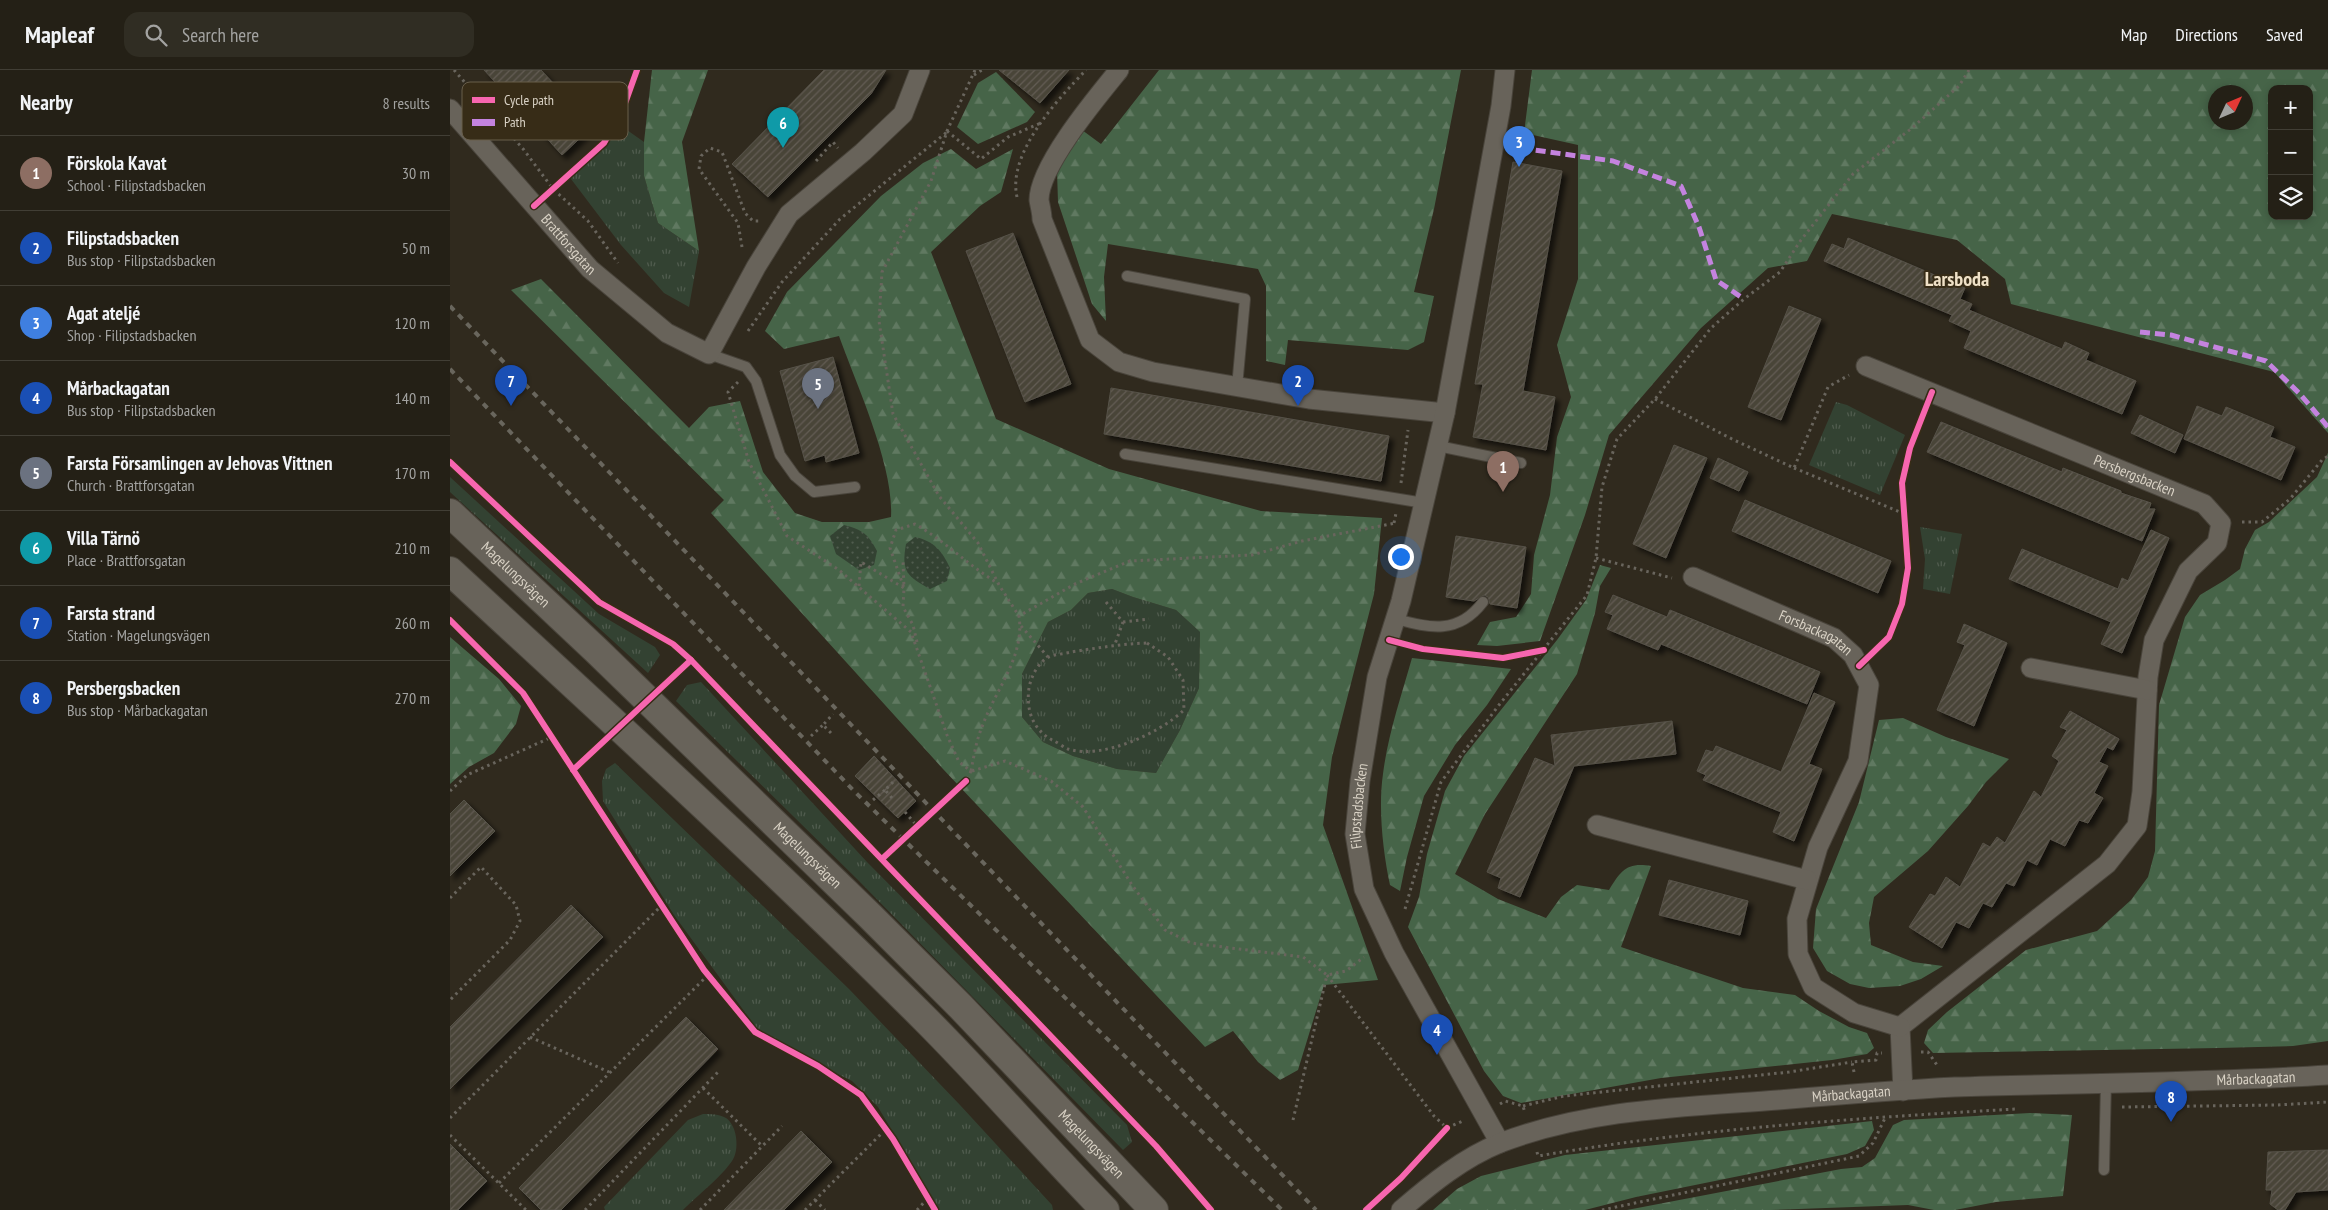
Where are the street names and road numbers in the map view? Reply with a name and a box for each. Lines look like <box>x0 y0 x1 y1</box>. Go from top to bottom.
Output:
street label: Brattforsgatan <box>537 210 600 279</box>
street label: Persbergsbacken <box>2091 450 2178 500</box>
street label: Magelungsvägen <box>478 537 554 611</box>
street label: Forsbackagatan <box>1776 605 1857 659</box>
street label: Filipstadsbacken <box>1345 762 1372 850</box>
street label: Magelungsvägen <box>770 818 846 892</box>
street label: Mårbackagatan <box>2216 1067 2296 1089</box>
street label: Mårbackagatan <box>1811 1081 1891 1106</box>
street label: Magelungsvägen <box>1055 1106 1129 1182</box>

